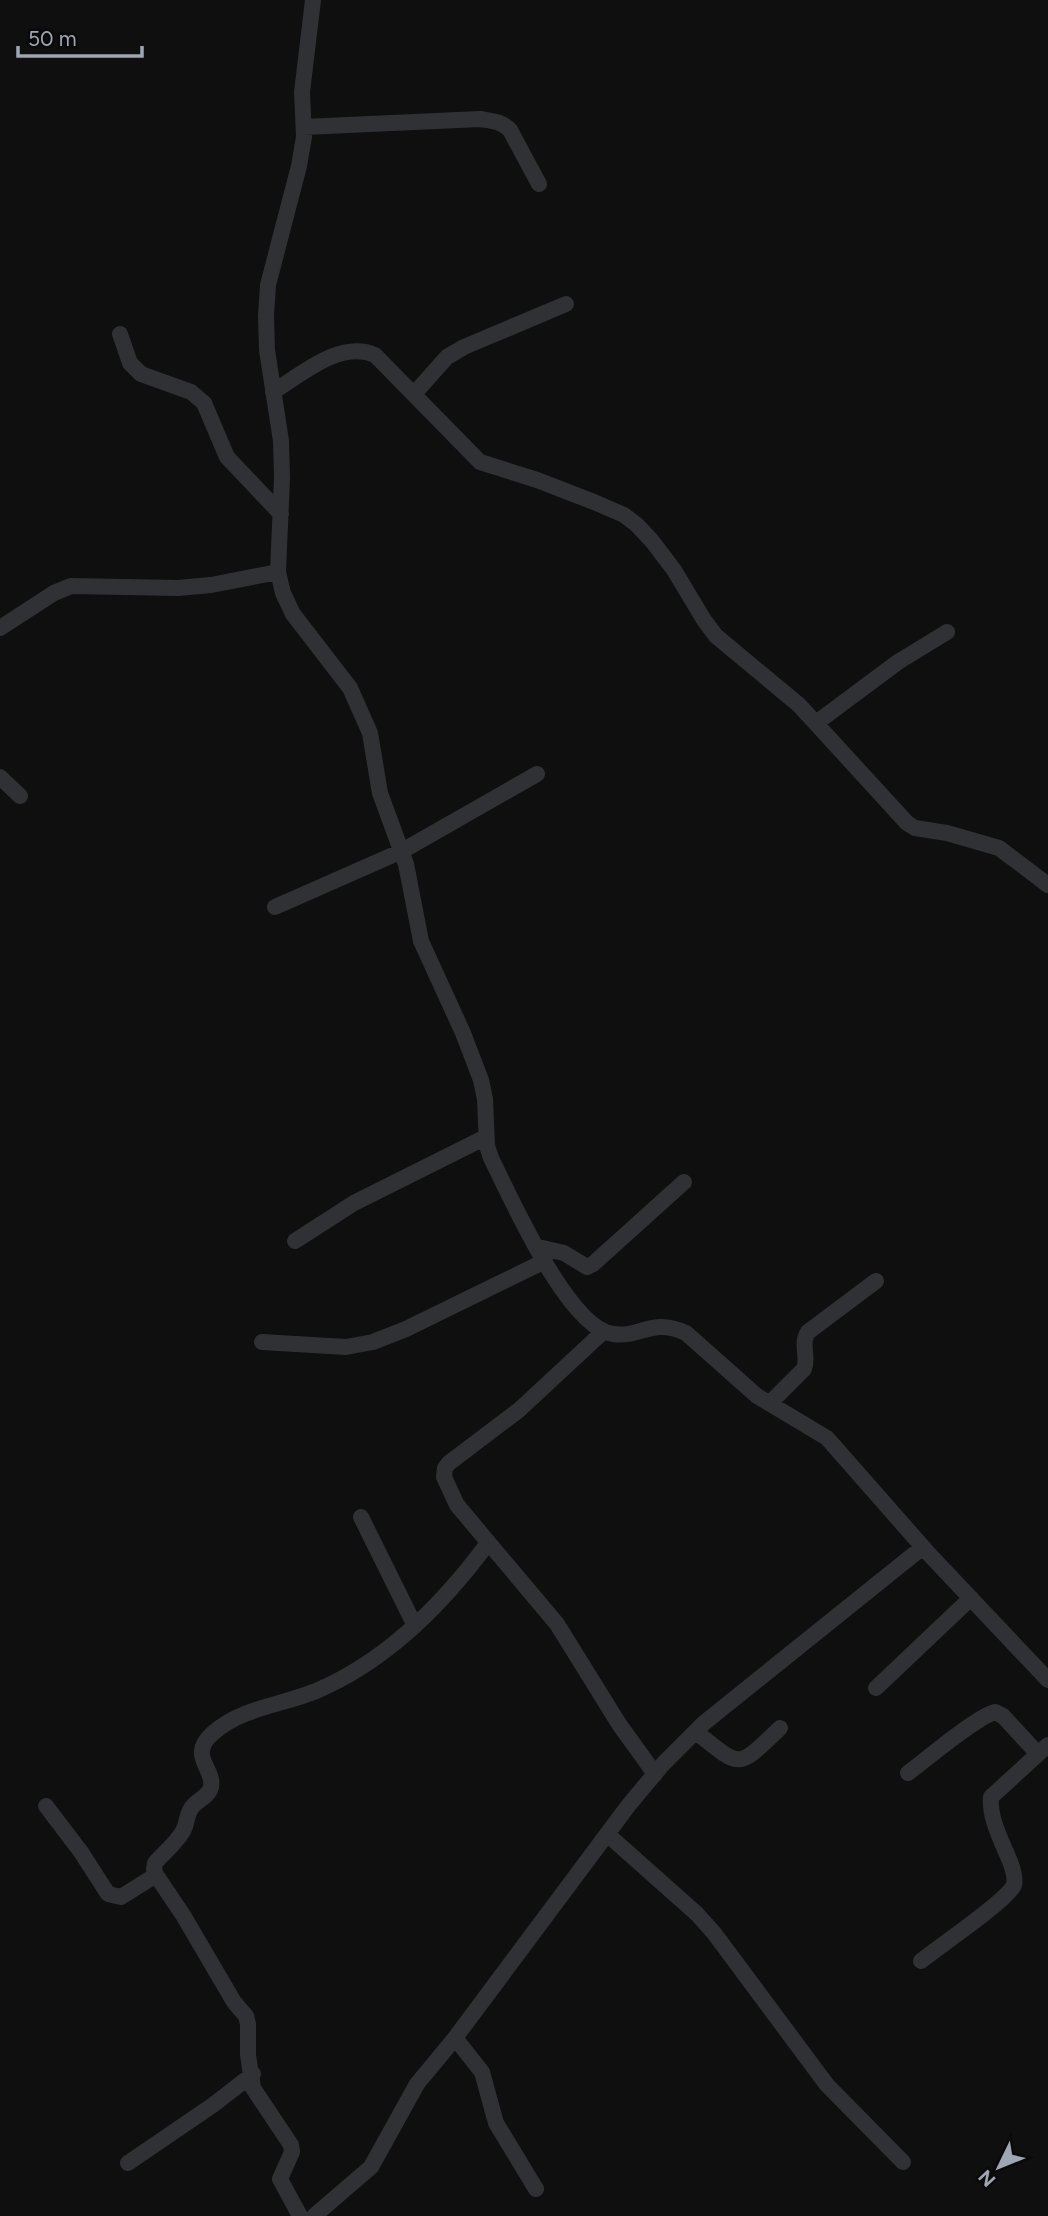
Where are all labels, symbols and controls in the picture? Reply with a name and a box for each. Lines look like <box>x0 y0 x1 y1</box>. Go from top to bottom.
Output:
scale bar <box>18 14 142 58</box>
text: 50 m <box>28 26 77 51</box>
north arrow <box>964 2132 1034 2202</box>
text: N <box>974 2165 1000 2191</box>

